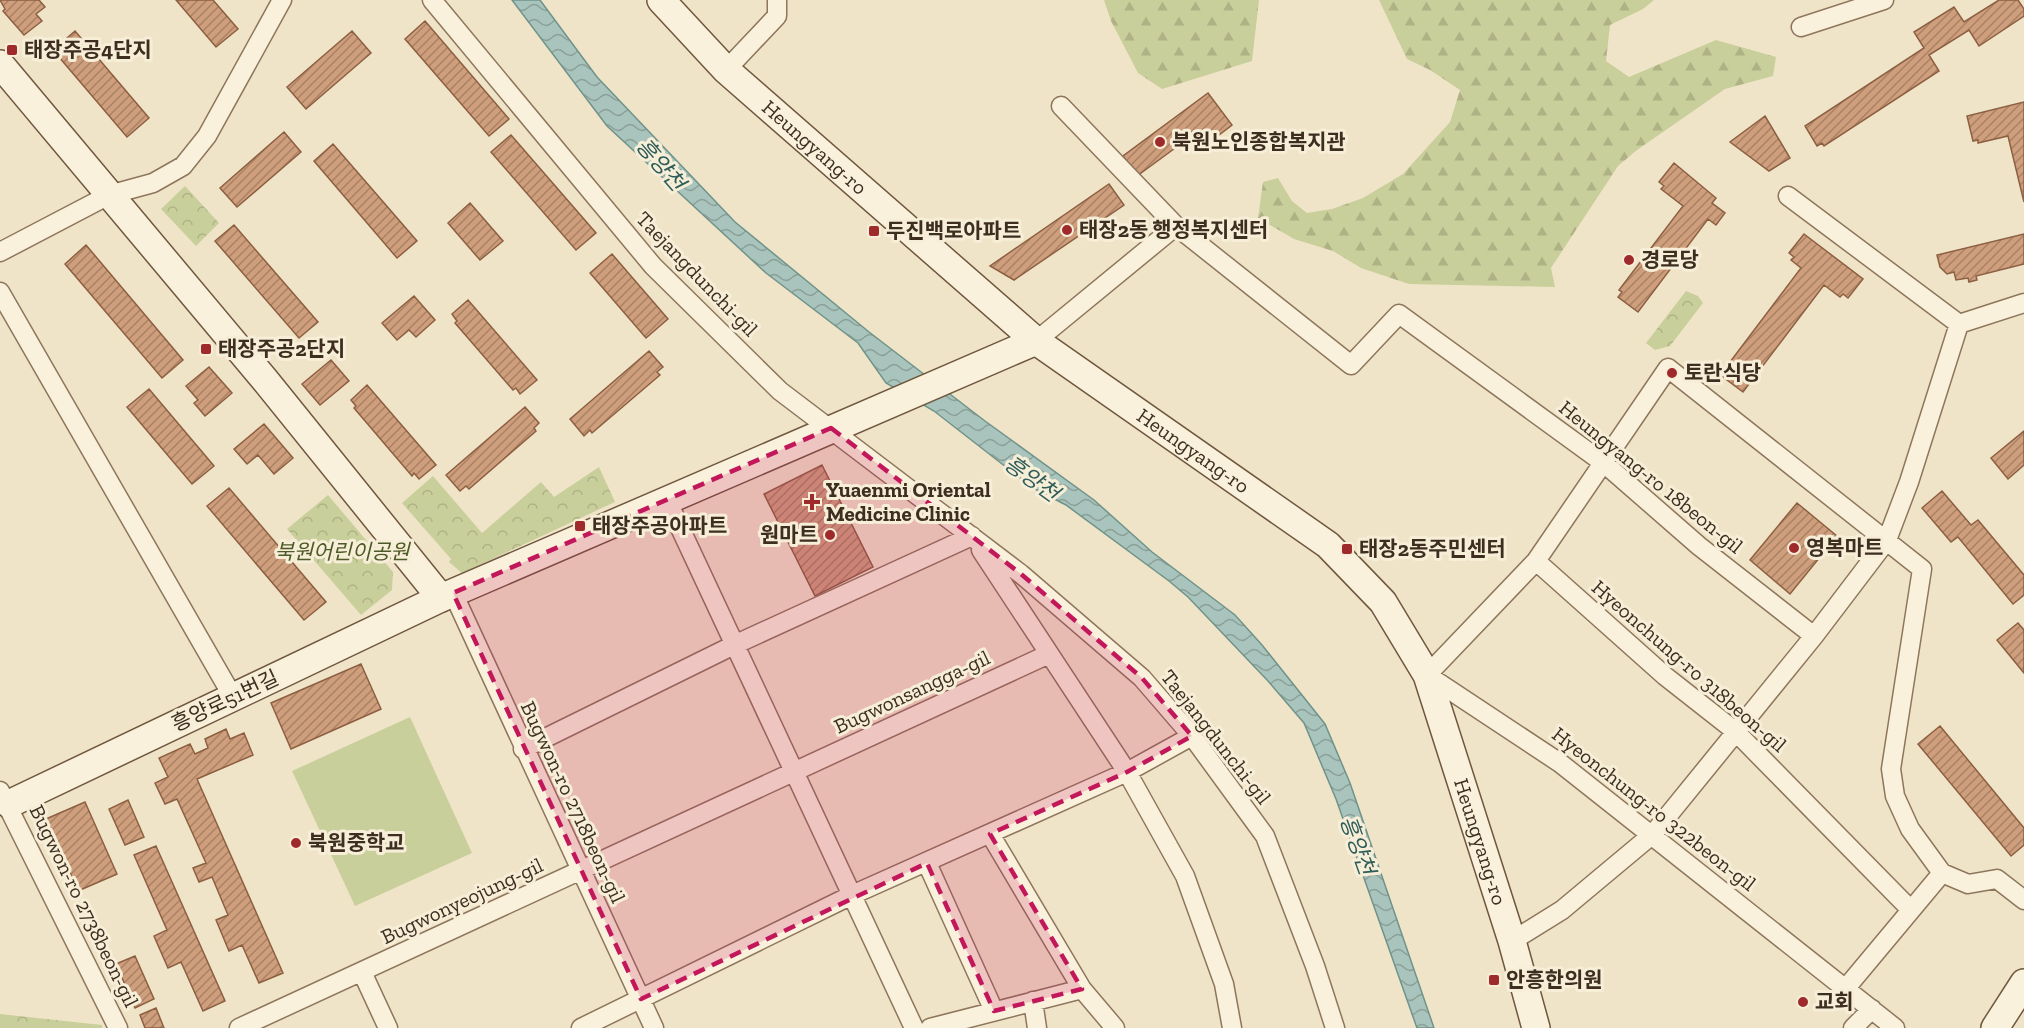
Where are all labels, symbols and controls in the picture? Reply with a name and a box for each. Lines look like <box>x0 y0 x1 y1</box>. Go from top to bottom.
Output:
place label: 태장주공4단지 <box>24 37 152 62</box>
marker: 태장주공4단지 <box>5 43 19 57</box>
street label: Heungyang-ro <box>757 94 872 200</box>
place label: 북원노인종합복지관 <box>1172 129 1346 154</box>
water label: 흥양천 <box>631 133 693 198</box>
marker: 북원노인종합복지관 <box>1153 135 1167 149</box>
street label: Taejangdunchi-gil <box>631 206 764 342</box>
place label: 태장2동 행정복지센터 <box>1079 217 1268 242</box>
place label: 두진백로아파트 <box>886 218 1021 243</box>
marker: 태장2동 행정복지센터 <box>1060 223 1074 237</box>
marker: 두진백로아파트 <box>867 224 881 238</box>
place label: 경로당 <box>1641 247 1699 272</box>
marker: 경로당 <box>1622 253 1636 267</box>
place label: 태장주공2단지 <box>218 336 345 361</box>
marker: 태장주공2단지 <box>199 342 213 356</box>
place label: 토란식당 <box>1684 360 1761 385</box>
marker: 토란식당 <box>1665 366 1679 380</box>
street label: Heungyang-ro 18beon-gil <box>1554 395 1749 559</box>
street label: Heungyang-ro <box>1132 403 1254 498</box>
water label: 흥양천 <box>999 450 1066 509</box>
place label: Yuaenmi Oriental Medicine Clinic <box>826 477 991 526</box>
marker: Yuaenmi Oriental Medicine Clinic <box>803 493 821 511</box>
place label: 태장주공아파트 <box>592 513 727 538</box>
marker: 태장주공아파트 <box>573 519 587 533</box>
place label: 원마트 <box>760 522 818 547</box>
marker: 원마트 <box>823 528 837 542</box>
place label: 영복마트 <box>1806 535 1883 560</box>
place label: 태장2동주민센터 <box>1359 536 1506 561</box>
park label: 북원어린이공원 <box>274 539 411 564</box>
marker: 영복마트 <box>1787 541 1801 555</box>
marker: 태장2동주민센터 <box>1340 542 1354 556</box>
street label: Hyeonchung-ro 318beon-gil <box>1587 574 1792 757</box>
street label: Bugwonsangga-gil <box>830 644 994 739</box>
street label: Taejangdunchi-gil <box>1155 664 1277 810</box>
street label: 흥양로51번길 <box>167 665 282 736</box>
street label: Bugwon-ro 2718beon-gil <box>516 697 631 907</box>
street label: Hyeonchung-ro 322beon-gil <box>1547 721 1762 896</box>
street label: Heungyang-ro <box>1449 775 1513 908</box>
street label: Bugwon-ro 2738beon-gil <box>25 801 144 1011</box>
water label: 흥양천 <box>1334 812 1382 881</box>
place label: 북원중학교 <box>308 830 405 855</box>
marker: 북원중학교 <box>289 836 303 850</box>
street label: Bugwonyeojung-gil <box>377 852 548 950</box>
place label: 안흥한의원 <box>1506 967 1603 992</box>
marker: 안흥한의원 <box>1487 973 1501 987</box>
place label: 교회 <box>1815 989 1854 1014</box>
marker: 교회 <box>1796 995 1810 1009</box>

